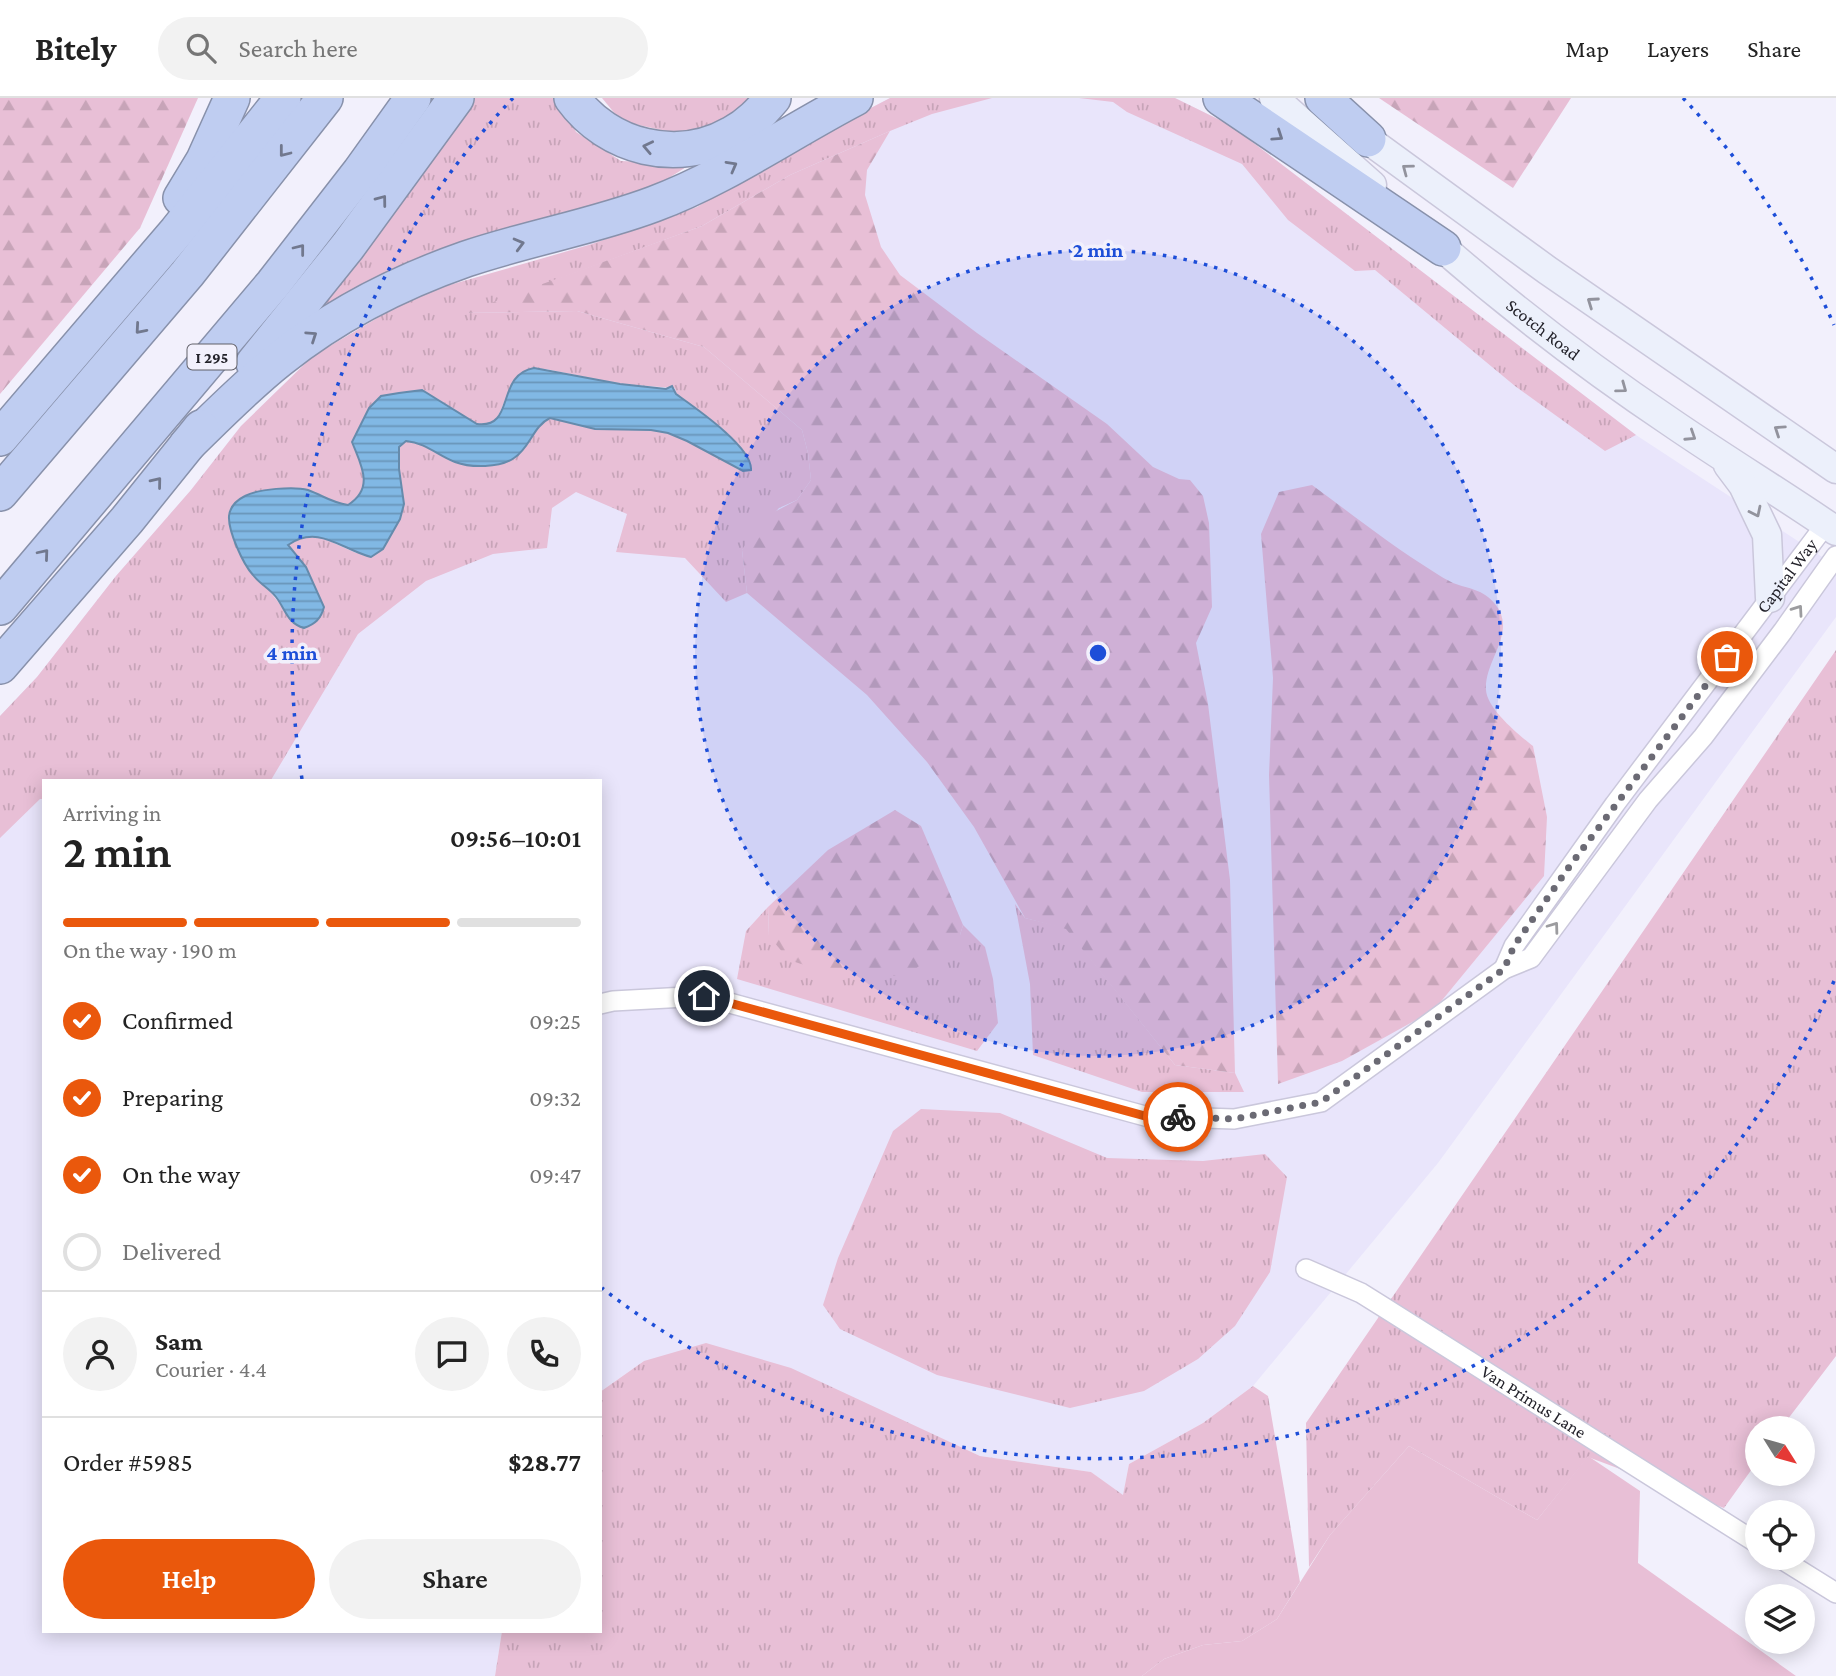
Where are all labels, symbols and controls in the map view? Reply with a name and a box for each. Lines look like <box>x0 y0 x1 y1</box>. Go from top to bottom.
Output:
search box <box>158 17 648 80</box>
icon: search <box>182 29 220 67</box>
text: Bitely <box>35 30 116 67</box>
text: Search here <box>238 34 358 63</box>
text: Map <box>1565 35 1609 62</box>
text: Layers <box>1647 35 1709 62</box>
text: Share <box>1747 35 1801 62</box>
one-way arrow <box>1270 128 1283 140</box>
one-way arrow <box>642 140 654 155</box>
one-way arrow <box>279 144 292 157</box>
one-way arrow <box>725 161 737 174</box>
one-way arrow <box>1402 165 1415 178</box>
one-way arrow <box>374 195 387 208</box>
one-way arrow <box>513 238 525 252</box>
text: 2 min <box>1073 238 1123 262</box>
one-way arrow <box>292 244 305 256</box>
street label: Scotch Road <box>1502 295 1584 365</box>
one-way arrow <box>1587 298 1600 310</box>
one-way arrow <box>136 320 148 333</box>
one-way arrow <box>305 331 318 344</box>
road number: I 295 <box>188 344 236 370</box>
one-way arrow <box>1614 380 1627 392</box>
one-way arrow <box>1774 426 1787 439</box>
one-way arrow <box>1683 427 1696 440</box>
one-way arrow <box>149 478 161 491</box>
one-way arrow <box>1748 505 1762 517</box>
street label: Capital Way <box>1753 534 1822 617</box>
one-way arrow <box>36 550 48 563</box>
one-way arrow <box>1790 605 1802 618</box>
pin <box>1697 627 1757 687</box>
icon: bag <box>1708 638 1746 676</box>
text: 4 min <box>266 641 318 665</box>
centre of rings <box>1086 641 1110 665</box>
text: Arriving in <box>63 800 161 826</box>
text: 09:56–10:01 <box>450 824 581 853</box>
text: 2 min <box>63 826 171 877</box>
one-way arrow <box>1546 922 1558 935</box>
text: On the way · 190 m <box>63 937 237 963</box>
pin <box>674 966 734 1026</box>
icon: home <box>685 977 723 1015</box>
icon: check <box>63 1002 101 1040</box>
text: Confirmed <box>122 1006 233 1035</box>
text: 09:25 <box>529 1008 581 1034</box>
icon: check <box>63 1079 101 1117</box>
courier <box>1143 1082 1213 1152</box>
text: Preparing <box>122 1083 223 1112</box>
text: 09:32 <box>529 1085 581 1111</box>
icon: bike <box>1159 1098 1197 1136</box>
icon: check <box>63 1156 101 1194</box>
text: On the way <box>122 1160 240 1189</box>
text: 09:47 <box>529 1162 581 1188</box>
text: Delivered <box>122 1237 221 1266</box>
button: person <box>63 1317 137 1391</box>
button: chat <box>415 1317 489 1391</box>
button: phone <box>507 1317 581 1391</box>
text: Sam <box>155 1327 203 1356</box>
text: Courier · 4.4 <box>155 1356 267 1382</box>
street label: Van Primus Lane <box>1477 1361 1590 1442</box>
north arrow <box>1745 1416 1815 1486</box>
map controls <box>1745 1416 1815 1654</box>
text: Order #5985 <box>63 1448 193 1477</box>
text: $28.77 <box>508 1448 581 1477</box>
button: locate <box>1745 1500 1815 1570</box>
button: Help <box>63 1539 315 1619</box>
button: Share <box>329 1539 581 1619</box>
button: layers <box>1745 1584 1815 1654</box>

